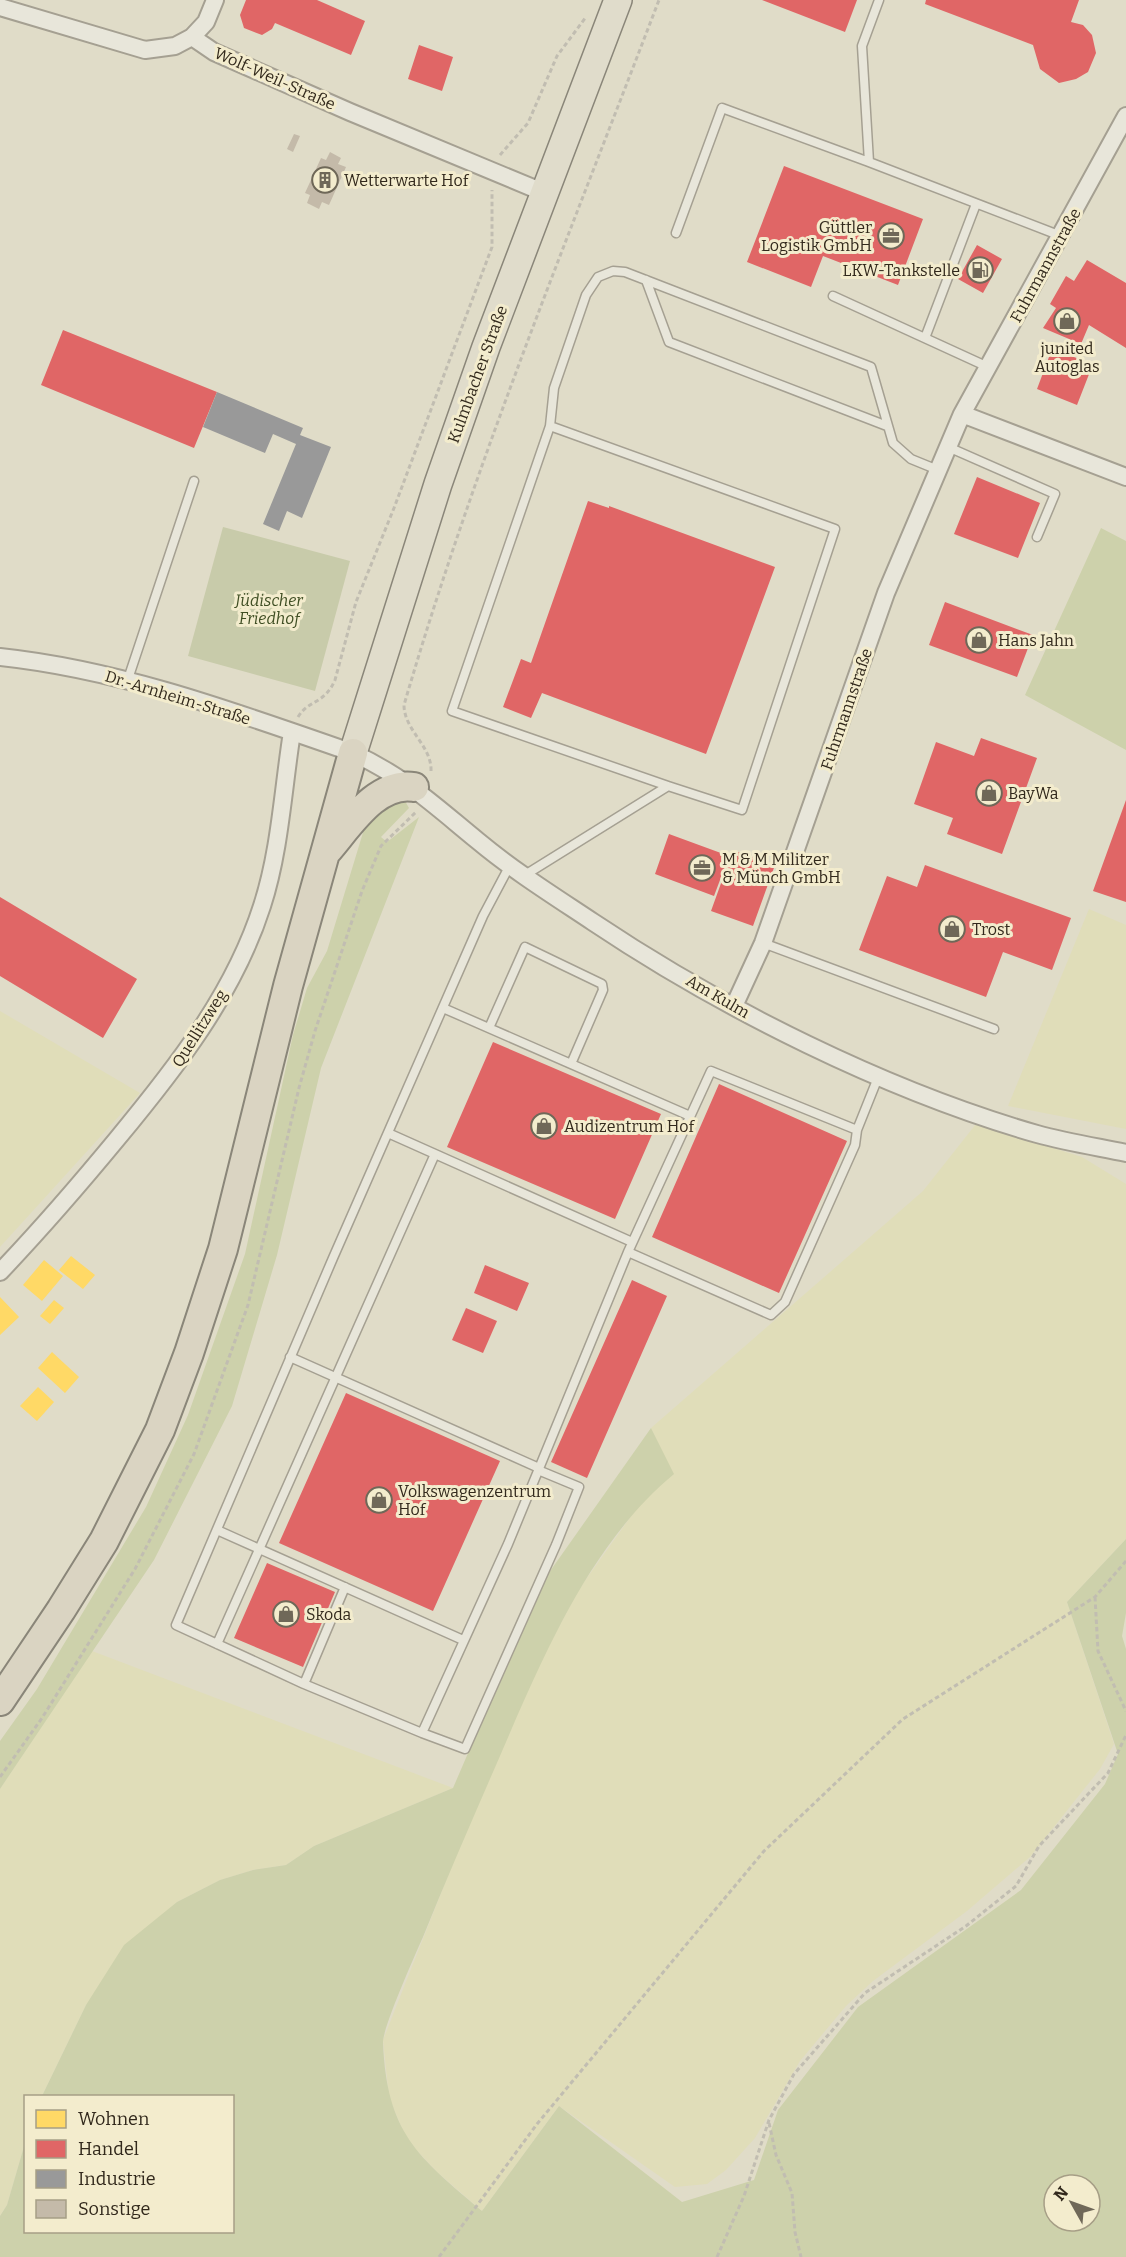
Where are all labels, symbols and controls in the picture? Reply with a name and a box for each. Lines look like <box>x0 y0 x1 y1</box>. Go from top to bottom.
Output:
street label: Wolf-Weil-Straße <box>211 43 338 114</box>
building icon: Wetterwarte Hof <box>310 165 340 195</box>
place label: Wetterwarte Hof <box>344 171 470 190</box>
street label: Fuhrmannstraße <box>1006 205 1085 326</box>
place label: Güttler Logistik GmbH <box>761 218 872 255</box>
office icon: Güttler Logistik GmbH <box>876 221 906 251</box>
fuel station icon: LKW-Tankstelle <box>965 255 995 285</box>
place label: LKW-Tankstelle <box>843 261 960 280</box>
street label: Kulmbacher Straße <box>444 303 511 446</box>
shop icon: junited Autoglas <box>1052 306 1082 336</box>
place label: junited Autoglas <box>1034 339 1100 376</box>
park label: Jüdischer Friedhof <box>233 591 304 628</box>
shop icon: Hans Jahn <box>964 625 994 655</box>
place label: Hans Jahn <box>998 631 1074 650</box>
street label: Fuhrmannstraße <box>817 646 876 773</box>
street label: Dr.-Arnheim-Straße <box>103 666 253 729</box>
shop icon: BayWa <box>974 778 1004 808</box>
place label: BayWa <box>1008 784 1059 803</box>
place label: M & M Militzer & Münch GmbH <box>722 850 841 887</box>
office icon: M & M Militzer & Münch GmbH <box>687 853 717 883</box>
shop icon: Trost <box>937 914 967 944</box>
place label: Trost <box>972 920 1011 939</box>
street label: Am Kulm <box>683 971 753 1022</box>
street label: Quellitzweg <box>168 986 231 1071</box>
shop icon: Audizentrum Hof <box>529 1111 559 1141</box>
place label: Audizentrum Hof <box>564 1117 695 1136</box>
place label: Volkswagenzentrum Hof <box>398 1482 551 1519</box>
shop icon: Volkswagenzentrum Hof <box>364 1485 394 1515</box>
shop icon: Skoda <box>271 1599 301 1629</box>
place label: Skoda <box>306 1605 352 1624</box>
legend <box>24 2095 234 2233</box>
text: Wohnen <box>78 2108 150 2130</box>
text: Handel <box>78 2138 139 2160</box>
text: Industrie <box>78 2168 156 2190</box>
north arrow <box>1042 2173 1102 2233</box>
text: N <box>1050 2183 1072 2205</box>
text: Sonstige <box>78 2198 150 2220</box>

